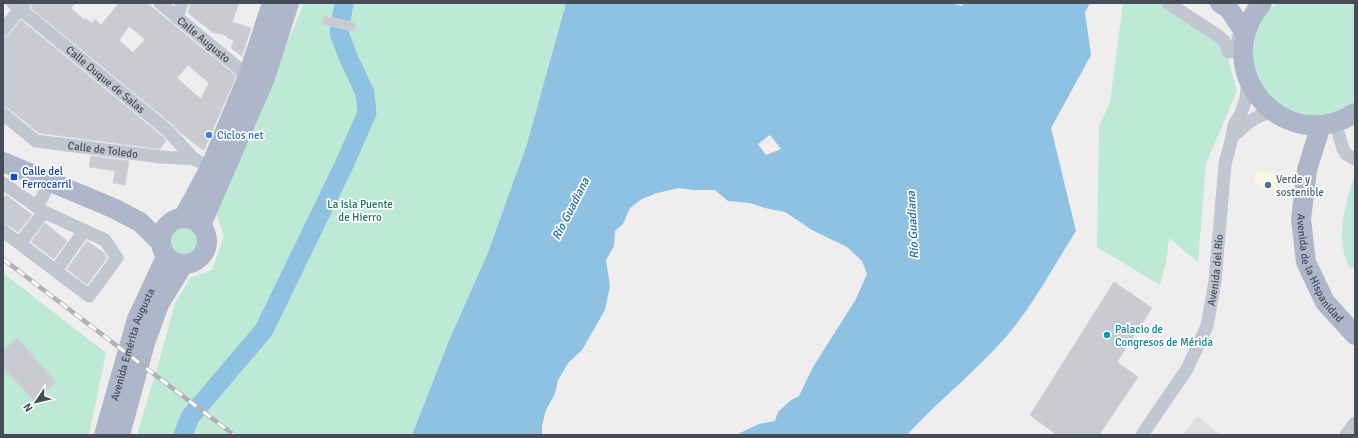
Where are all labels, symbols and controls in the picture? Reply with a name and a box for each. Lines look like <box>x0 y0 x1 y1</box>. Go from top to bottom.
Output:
street label: Calle Augusto <box>175 14 233 65</box>
street label: Calle Duque de Salas <box>63 43 148 116</box>
place label: Ciclos net <box>217 129 263 142</box>
marker: Ciclos net <box>204 130 214 140</box>
street label: Calle de Toledo <box>67 139 139 160</box>
place label: Calle del Ferrocarril <box>22 165 72 191</box>
marker: Calle del Ferrocarril <box>9 172 19 182</box>
place label: Verde y sostenible <box>1276 173 1324 199</box>
water label: Río Guadiana <box>549 175 594 243</box>
marker: Verde y sostenible <box>1263 180 1273 190</box>
water label: Río Guadiana <box>904 190 922 259</box>
park label: La isla Puente de Hierro <box>327 198 393 224</box>
street label: Avenida de la Hispanidad <box>1294 213 1347 325</box>
street label: Avenida del Río <box>1204 233 1226 307</box>
street label: Avenida Emérita Augusta <box>108 286 157 402</box>
place label: Palacio de Congresos de Mérida <box>1115 323 1213 349</box>
marker: Palacio de Congresos de Mérida <box>1102 330 1112 340</box>
north arrow <box>16 382 56 422</box>
text: N <box>21 401 36 414</box>

